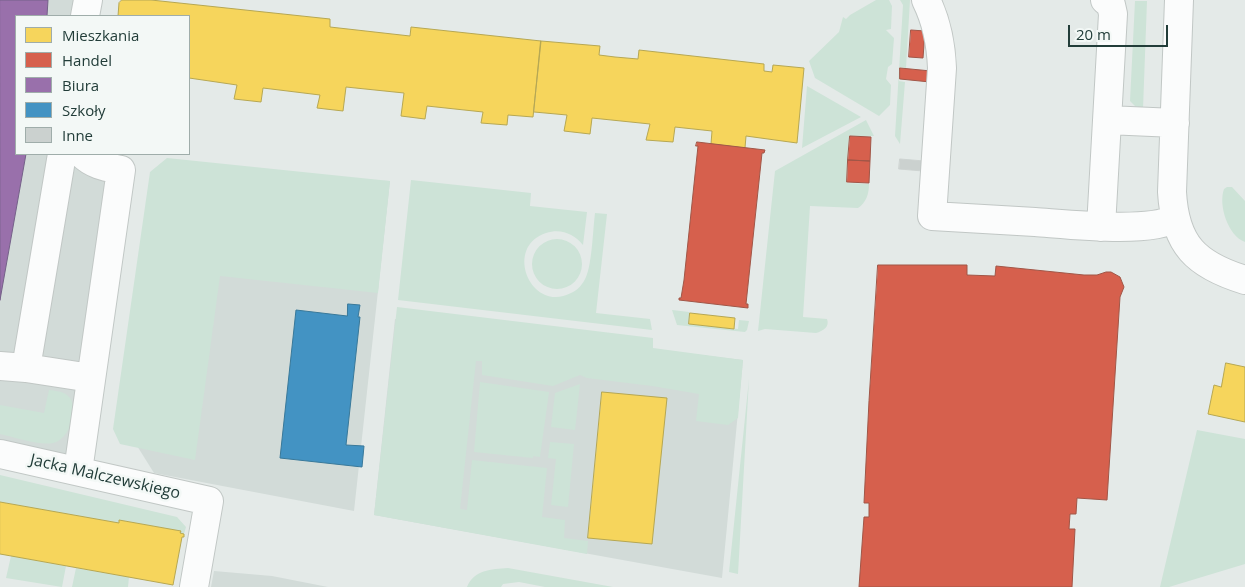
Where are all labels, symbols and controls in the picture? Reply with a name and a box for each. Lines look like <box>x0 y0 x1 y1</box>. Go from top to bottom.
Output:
legend <box>15 15 190 155</box>
scale bar <box>1070 15 1170 47</box>
text: 20 m <box>1076 24 1111 44</box>
text: Mieszkania <box>62 25 139 45</box>
text: Handel <box>62 50 112 70</box>
text: Biura <box>62 75 99 95</box>
text: Szkoły <box>62 100 105 120</box>
text: Inne <box>62 125 93 145</box>
street label: Jacka Malczewskiego <box>28 450 182 504</box>

